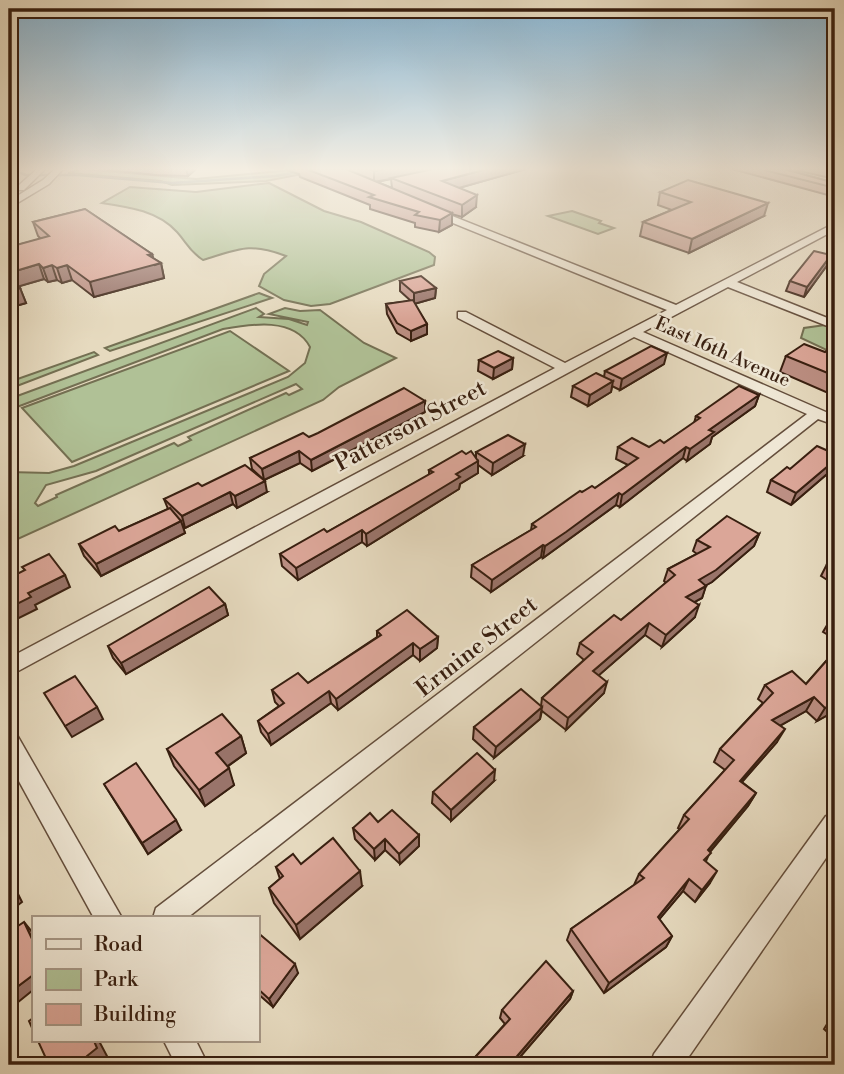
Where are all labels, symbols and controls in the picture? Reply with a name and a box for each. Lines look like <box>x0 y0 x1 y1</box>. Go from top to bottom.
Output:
street label: East 16th Avenue <box>651 311 794 393</box>
street label: Patterson Street <box>330 374 491 478</box>
street label: Ermine Street <box>410 591 543 703</box>
legend <box>32 916 259 1042</box>
text: Road <box>94 932 143 958</box>
text: Park <box>94 967 139 993</box>
text: Building <box>93 1002 176 1028</box>

